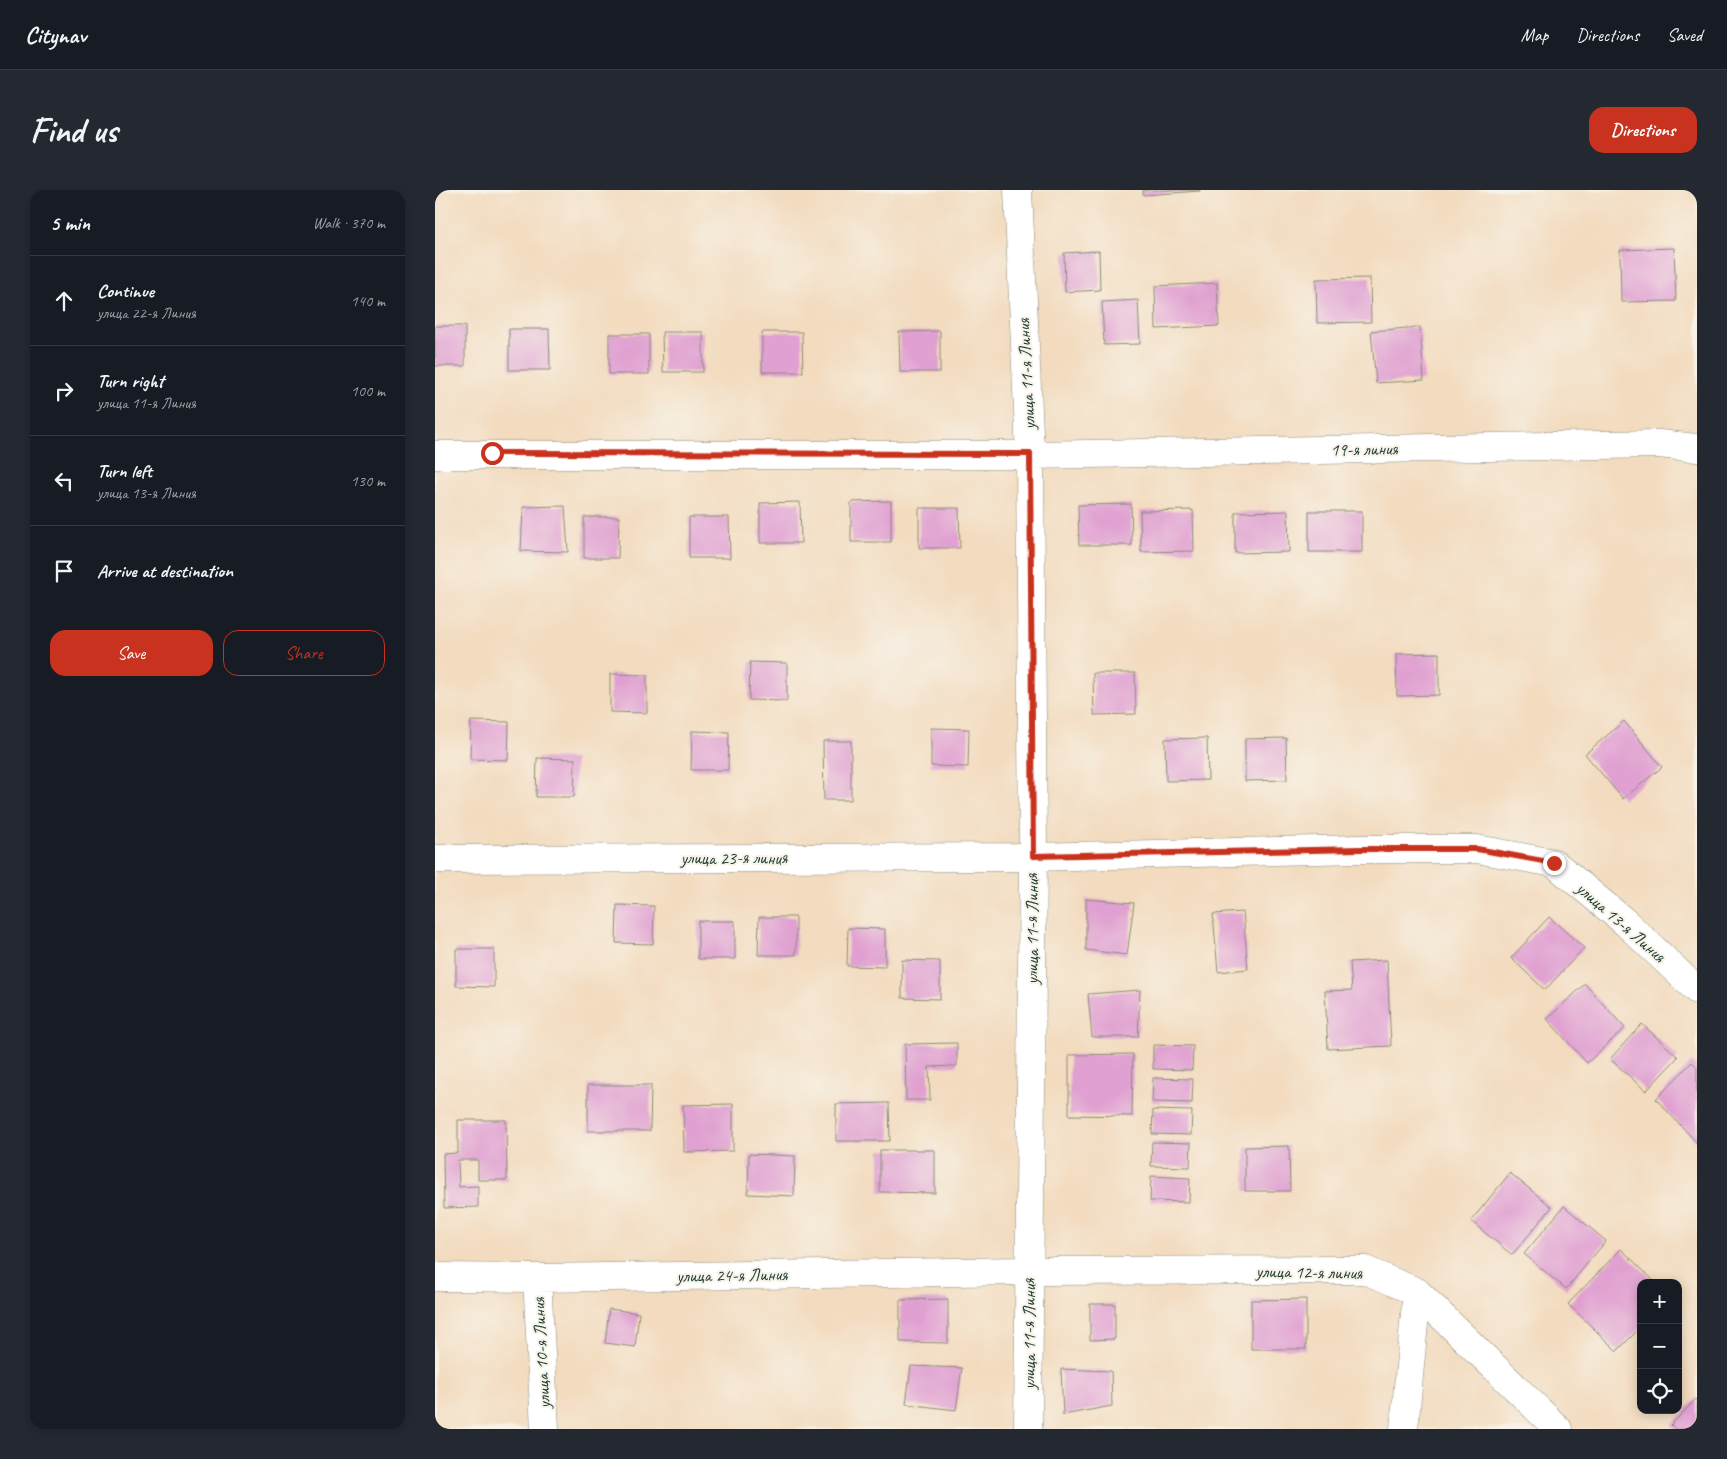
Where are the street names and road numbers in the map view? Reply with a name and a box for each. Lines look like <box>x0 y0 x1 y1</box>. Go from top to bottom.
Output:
street label: улица 11-я Линия <box>1012 316 1040 431</box>
street label: 19-я линия <box>1330 437 1399 461</box>
street label: улица 23-я линия <box>680 847 789 869</box>
street label: улица 11-я Линия <box>1021 872 1043 986</box>
street label: улица 13-я Линия <box>1571 877 1671 968</box>
street label: улица 12-я линия <box>1255 1260 1364 1284</box>
street label: улица 24-я Линия <box>675 1263 789 1287</box>
street label: улица 11-я Линия <box>1018 1277 1040 1391</box>
street label: улица 10-я Линия <box>527 1295 555 1410</box>

